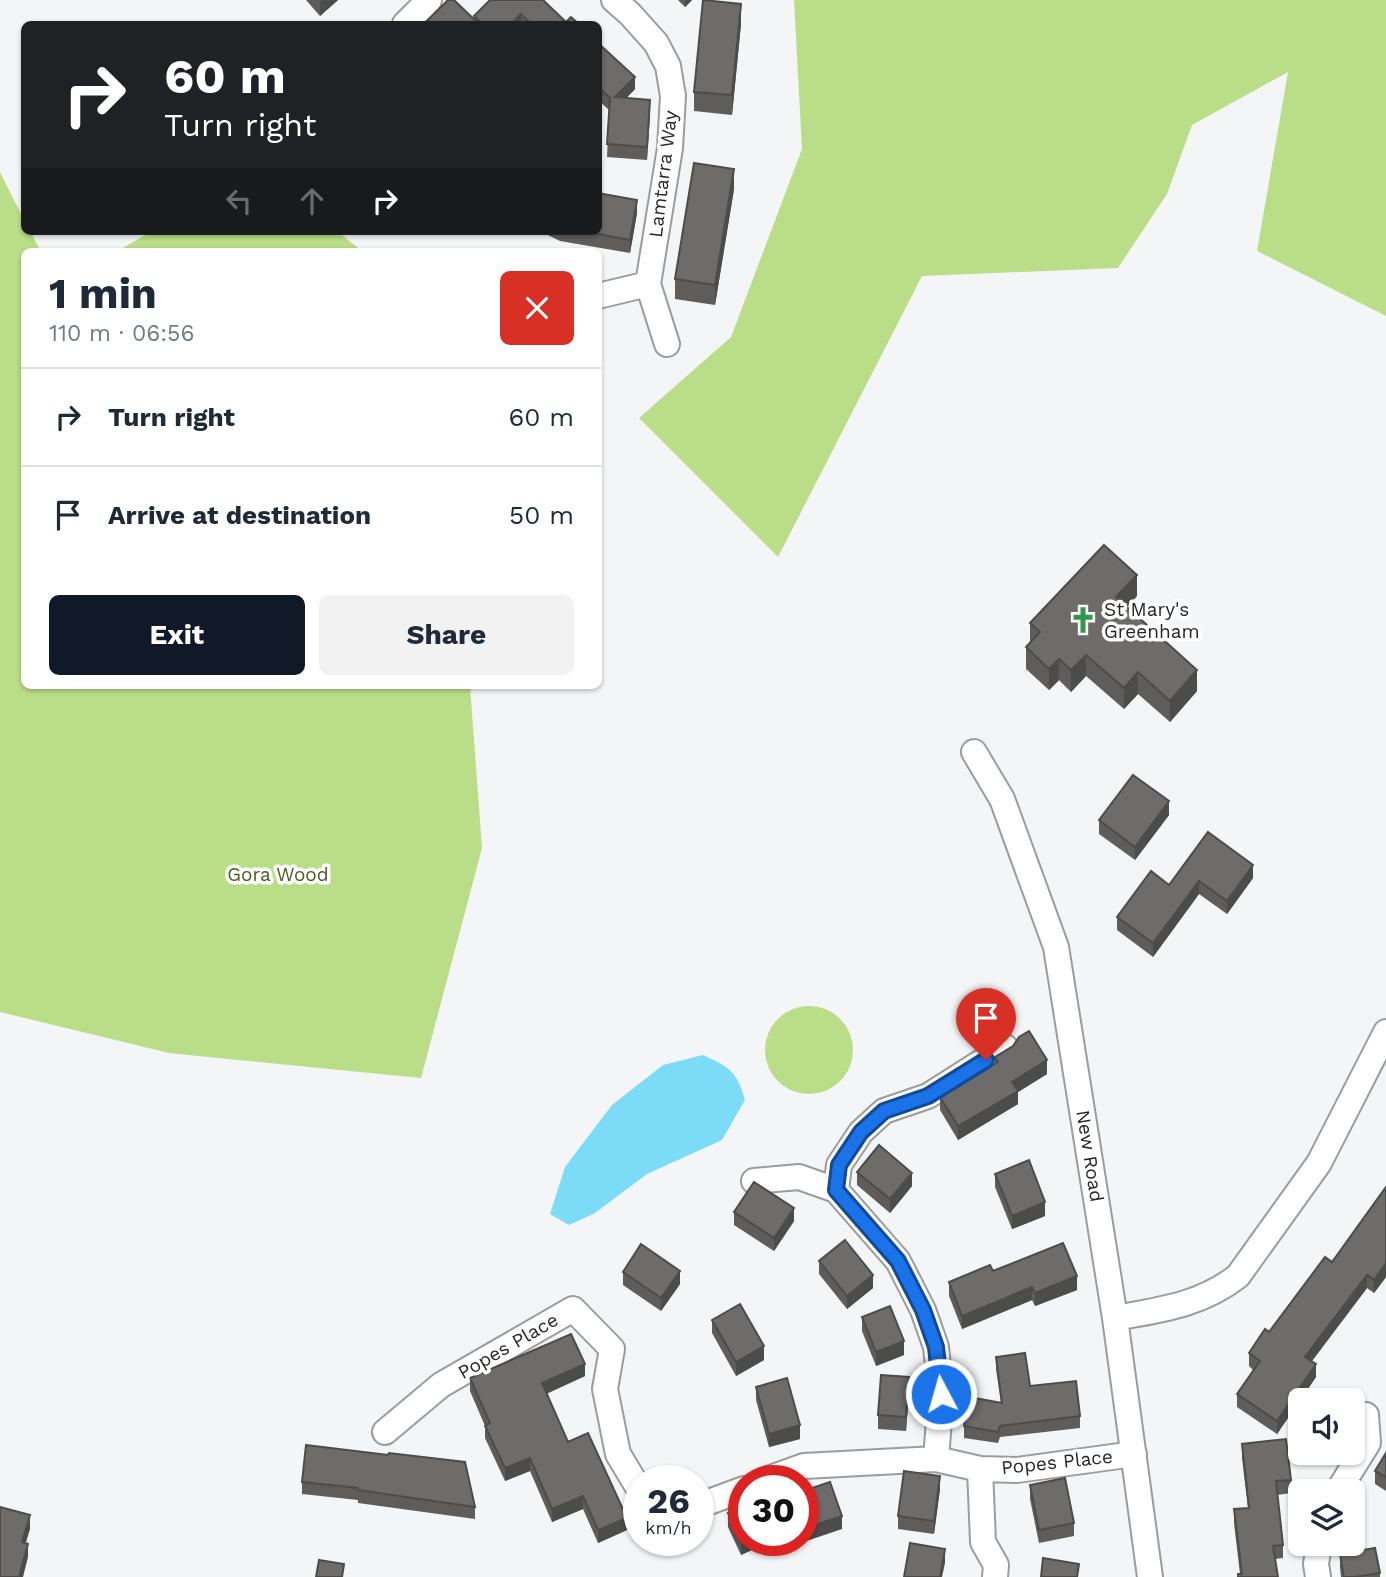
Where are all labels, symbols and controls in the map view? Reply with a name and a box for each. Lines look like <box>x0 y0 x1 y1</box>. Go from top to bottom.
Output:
text: 60 m <box>164 47 286 105</box>
icon: right <box>49 49 140 140</box>
text: Turn right <box>164 106 316 144</box>
street label: Lamtarra Way <box>644 109 682 239</box>
icon: left <box>220 182 258 220</box>
icon: ahead <box>293 182 331 220</box>
icon: right <box>366 182 404 220</box>
text: 1 min <box>49 269 157 318</box>
button: close <box>500 271 574 345</box>
text: 110 m · 06:56 <box>49 320 194 347</box>
icon: right <box>49 398 87 436</box>
text: Turn right <box>108 402 235 432</box>
text: 60 m <box>508 402 574 432</box>
icon: arrive <box>49 496 87 534</box>
text: Arrive at destination <box>108 500 371 530</box>
text: 50 m <box>509 500 574 530</box>
button: Exit <box>49 595 305 675</box>
button: Share <box>319 595 574 675</box>
place label: St Mary's Greenham <box>1104 598 1200 643</box>
church icon: St Mary's Greenham <box>1068 605 1098 635</box>
park label: Gora Wood <box>227 863 329 886</box>
pin <box>956 988 1016 1060</box>
icon: arrive <box>967 999 1005 1037</box>
street label: New Road <box>1071 1108 1109 1204</box>
street label: Popes Place <box>454 1308 562 1384</box>
position arrow <box>904 1357 978 1431</box>
map controls <box>1288 1388 1365 1556</box>
button: sound <box>1288 1388 1365 1465</box>
street label: Popes Place <box>1000 1445 1114 1479</box>
speed limit sign: 30 <box>728 1465 819 1556</box>
button: layers <box>1288 1479 1365 1556</box>
text: 26 <box>647 1480 690 1522</box>
text: km/h <box>645 1517 692 1538</box>

